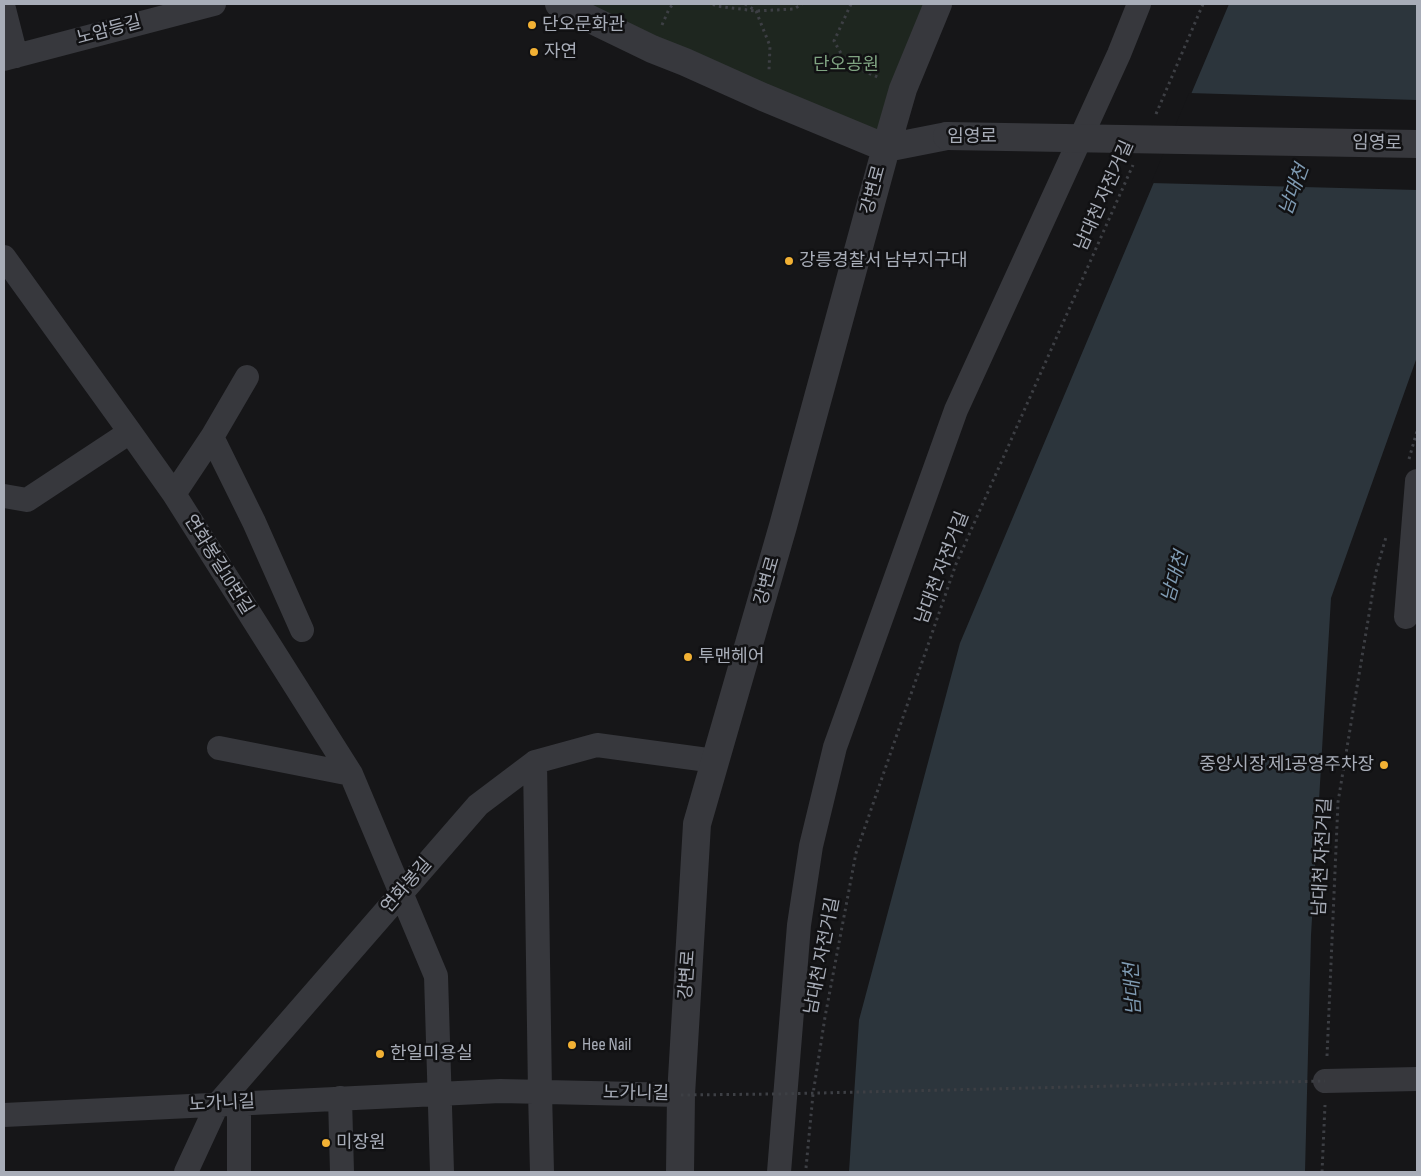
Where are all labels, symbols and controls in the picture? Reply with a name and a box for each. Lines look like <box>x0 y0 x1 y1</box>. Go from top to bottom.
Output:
street label: 노암등길 <box>74 12 144 50</box>
place label: 단오문화관 <box>542 14 625 36</box>
marker: 단오문화관 <box>526 19 538 31</box>
place label: 자연 <box>544 41 577 63</box>
marker: 자연 <box>528 46 540 58</box>
park label: 단오공원 <box>813 54 879 76</box>
street label: 임영로 <box>947 126 997 148</box>
street label: 임영로 <box>1352 133 1402 155</box>
street label: 남대천 자전거길 <box>1071 137 1139 255</box>
water label: 남대천 <box>1275 161 1315 219</box>
street label: 강변로 <box>857 163 891 217</box>
place label: 강릉경찰서 남부지구대 <box>799 250 967 272</box>
marker: 강릉경찰서 남부지구대 <box>783 255 795 267</box>
street label: 남대천 자전거길 <box>912 509 974 627</box>
street label: 연화봉길10번길 <box>179 511 257 619</box>
water label: 남대천 <box>1158 549 1194 605</box>
street label: 강변로 <box>751 554 785 608</box>
place label: 투맨헤어 <box>698 646 764 668</box>
marker: 투맨헤어 <box>682 651 694 663</box>
place label: 중앙시장 제1공영주차장 <box>1199 754 1374 776</box>
marker: 중앙시장 제1공영주차장 <box>1378 759 1390 771</box>
street label: 남대천 자전거길 <box>1309 797 1337 917</box>
street label: 연화봉길 <box>377 854 437 918</box>
street label: 남대천 자전거길 <box>801 896 845 1016</box>
street label: 강변로 <box>675 949 701 1001</box>
water label: 남대천 <box>1121 962 1147 1016</box>
place label: Hee Nail <box>582 1034 631 1056</box>
marker: Hee Nail <box>566 1039 578 1051</box>
place label: 한일미용실 <box>390 1043 473 1065</box>
marker: 한일미용실 <box>374 1048 386 1060</box>
street label: 노가니길 <box>603 1083 669 1105</box>
street label: 노가니길 <box>188 1091 256 1117</box>
place label: 미장원 <box>336 1132 386 1154</box>
marker: 미장원 <box>320 1137 332 1149</box>

